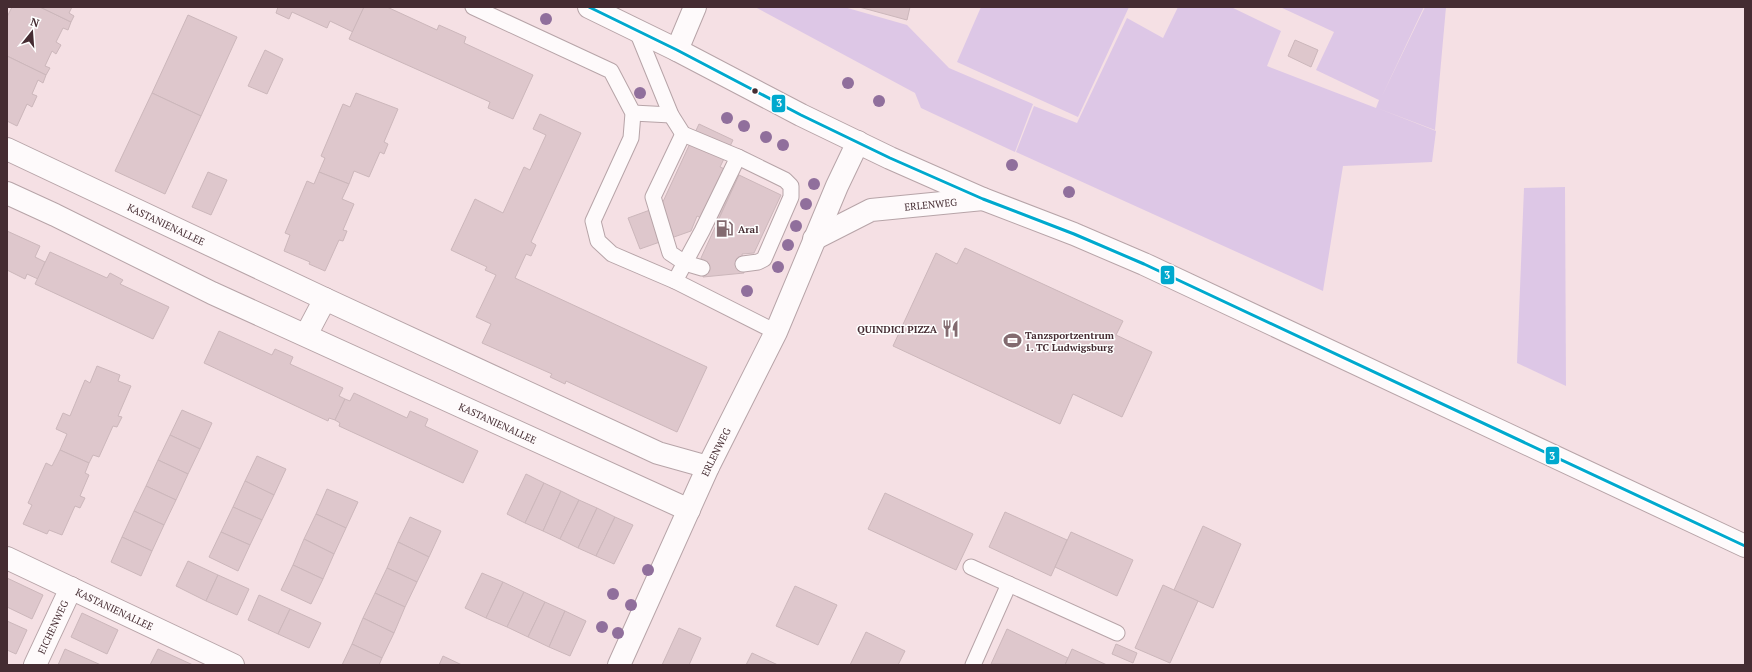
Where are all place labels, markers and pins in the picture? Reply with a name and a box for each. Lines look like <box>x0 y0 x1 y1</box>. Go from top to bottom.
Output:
unlabelled marker <box>750 86 760 96</box>
fuel station icon: Aral <box>715 219 735 239</box>
place label: Aral <box>738 223 759 236</box>
restaurant icon: QUINDICI PIZZA <box>940 319 960 339</box>
place label: QUINDICI PIZZA <box>857 323 938 336</box>
place label: Tanzsportzentrum 1. TC Ludwigsburg <box>1025 329 1115 354</box>
sports icon: Tanzsportzentrum 1. TC Ludwigsburg <box>1002 331 1022 351</box>

